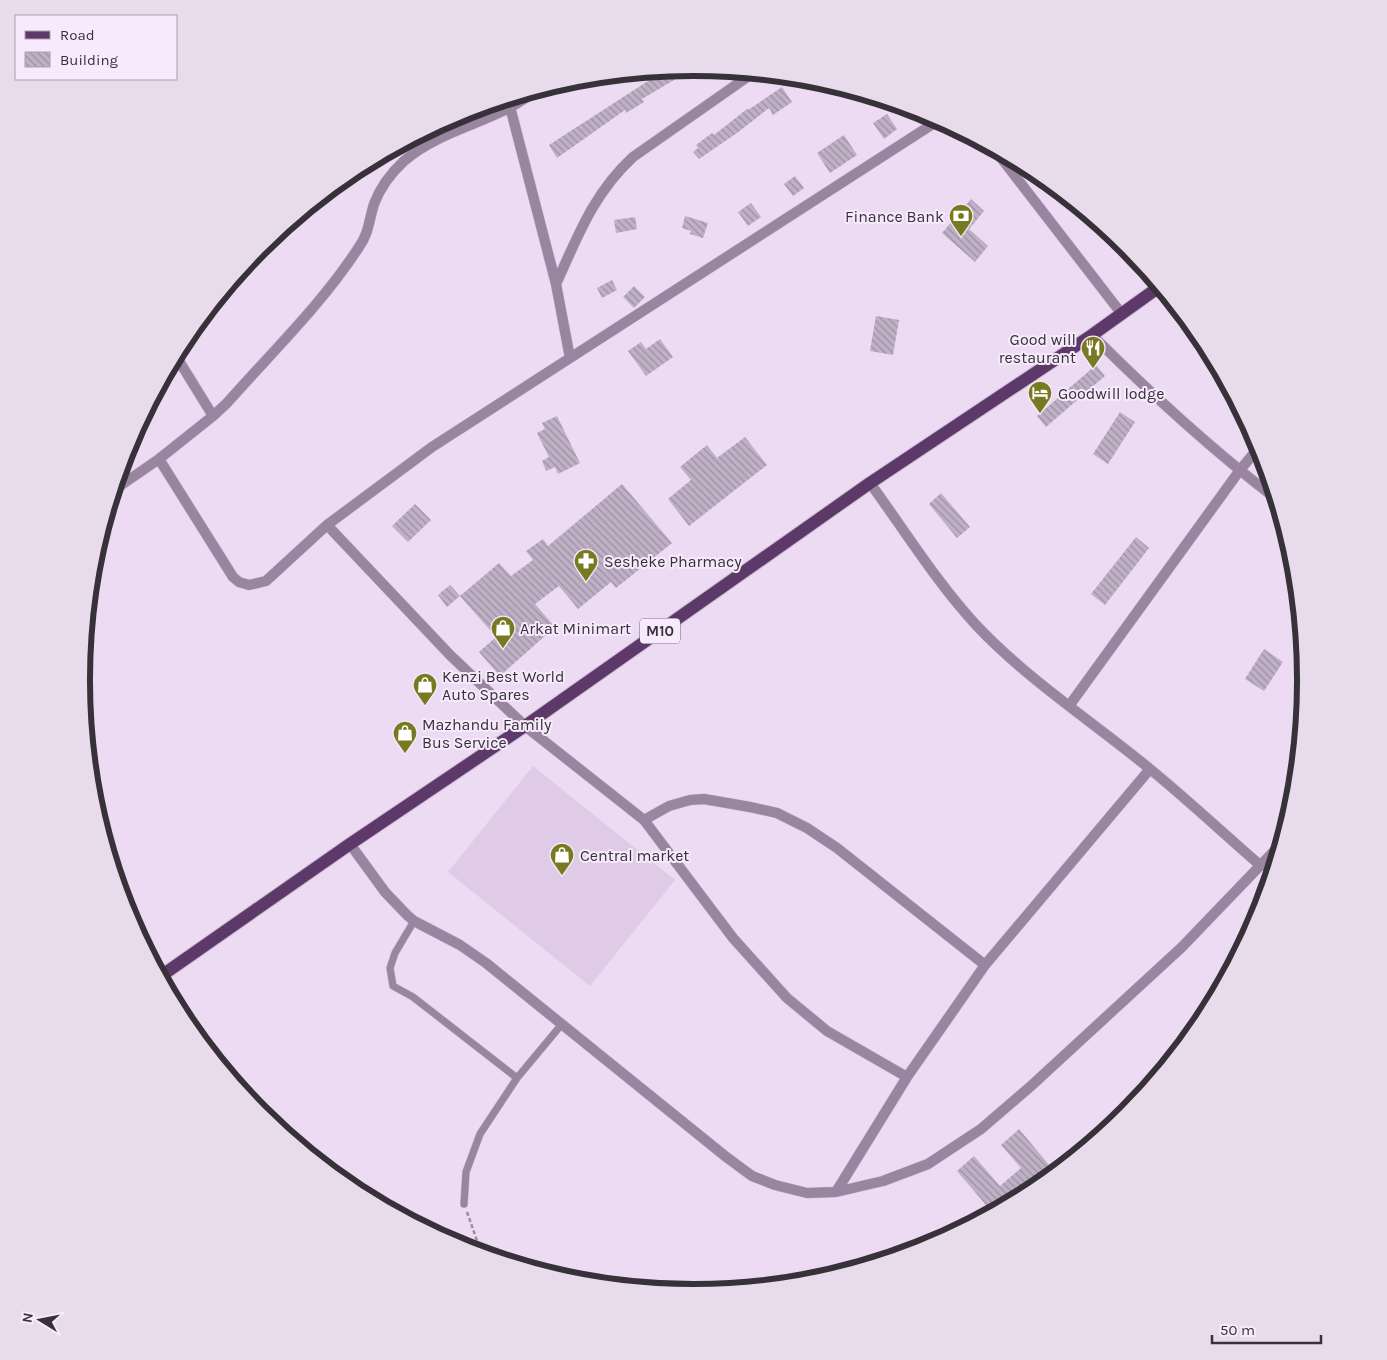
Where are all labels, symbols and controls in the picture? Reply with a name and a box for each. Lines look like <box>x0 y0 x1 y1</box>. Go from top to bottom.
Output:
legend <box>15 15 178 80</box>
text: Road <box>60 26 95 44</box>
text: Building <box>60 51 118 69</box>
bank icon: Finance Bank <box>948 203 974 237</box>
place label: Finance Bank <box>845 207 944 226</box>
place label: Good will restaurant <box>999 330 1076 367</box>
restaurant icon: Good will restaurant <box>1080 335 1106 369</box>
hotel icon: Goodwill lodge <box>1027 380 1053 414</box>
place label: Goodwill lodge <box>1058 384 1164 403</box>
pharmacy icon: Sesheke Pharmacy <box>573 548 599 582</box>
place label: Sesheke Pharmacy <box>604 552 742 571</box>
shop icon: Arkat Minimart <box>490 615 516 649</box>
road number: M10 <box>640 618 680 644</box>
place label: Arkat Minimart <box>520 619 631 638</box>
place label: Kenzi Best World Auto Spares <box>442 667 564 704</box>
shop icon: Kenzi Best World Auto Spares <box>412 672 438 706</box>
place label: Mazhandu Family Bus Service <box>422 715 552 752</box>
shop icon: Mazhandu Family Bus Service <box>392 720 418 754</box>
shop icon: Central market <box>549 842 575 876</box>
place label: Central market <box>580 846 689 865</box>
north arrow <box>15 1295 65 1345</box>
text: N <box>18 1311 37 1324</box>
scale bar <box>1212 1312 1321 1344</box>
text: 50 m <box>1220 1321 1255 1339</box>

